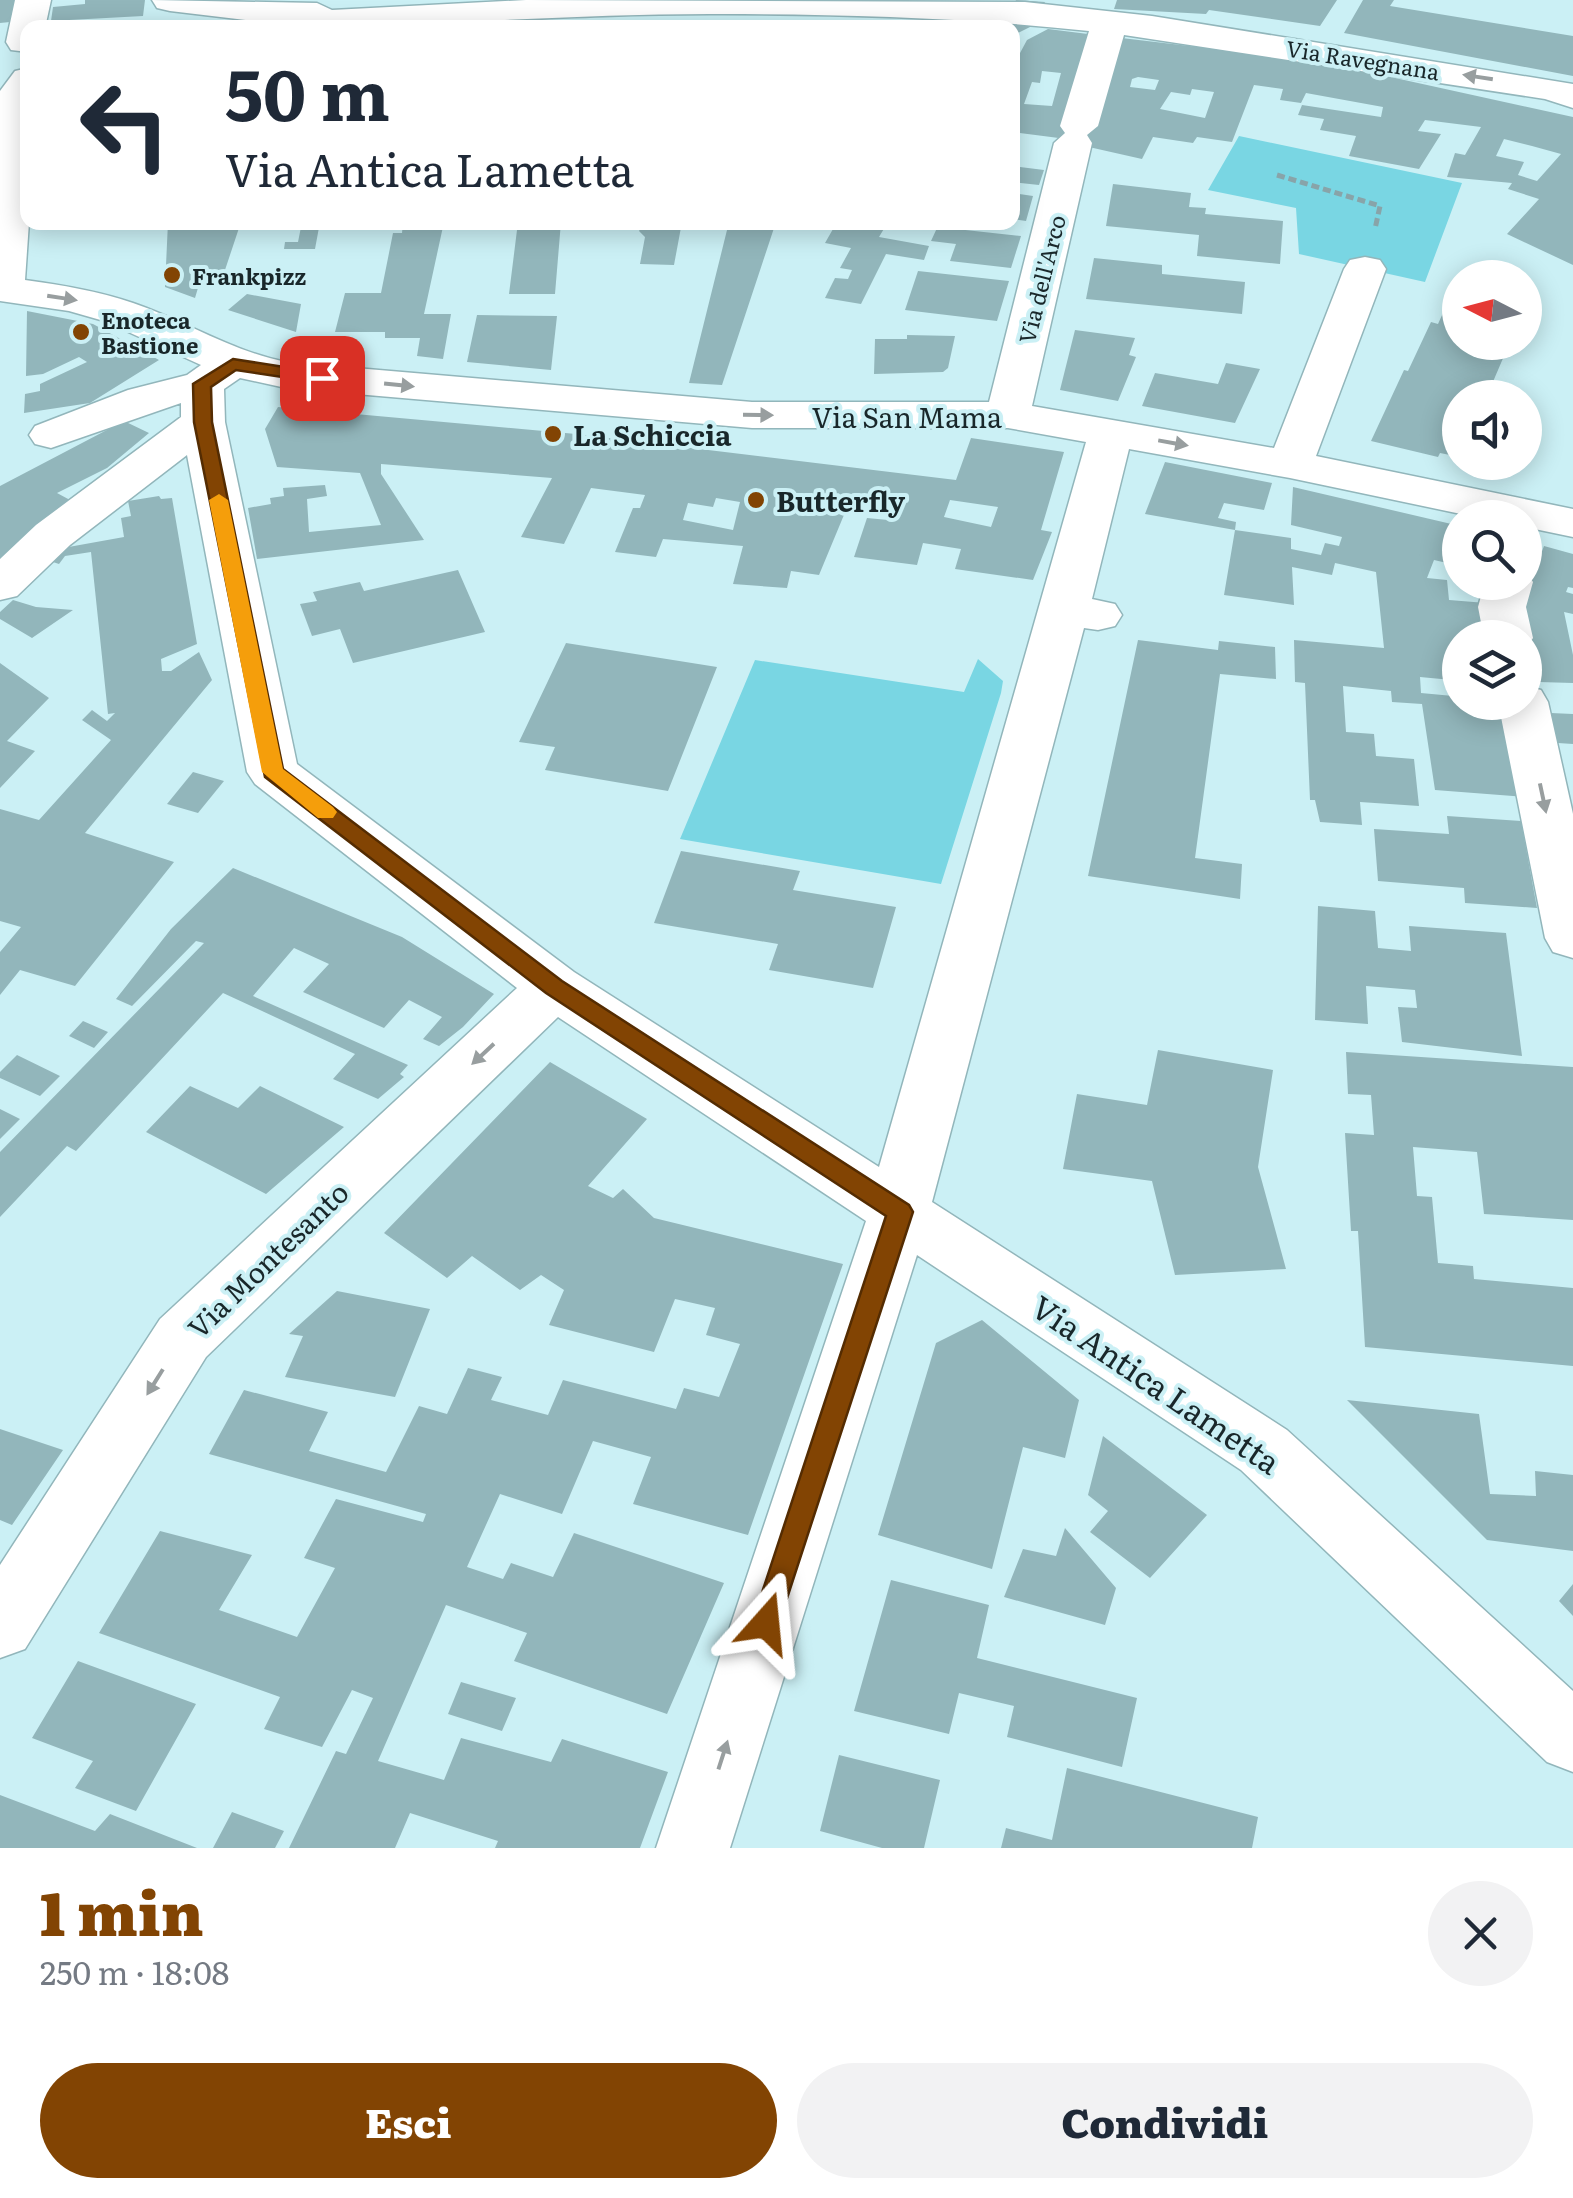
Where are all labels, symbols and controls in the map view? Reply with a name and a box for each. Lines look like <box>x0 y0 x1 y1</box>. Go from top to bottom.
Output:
street label: Via Ravegnana <box>1284 31 1442 87</box>
text: 50 m <box>225 39 390 143</box>
icon: left <box>60 60 190 190</box>
one-way arrow <box>1462 69 1493 84</box>
text: Via Antica Lametta <box>225 134 634 201</box>
street label: Via dell'Arco <box>1009 211 1073 347</box>
place label: Frankpizz <box>192 259 306 292</box>
north arrow <box>1442 260 1542 360</box>
map controls <box>1442 260 1542 720</box>
marker: Frankpizz <box>161 264 183 286</box>
one-way arrow <box>47 291 78 306</box>
place label: Enoteca Bastione <box>101 303 198 361</box>
marker: Enoteca Bastione <box>70 321 92 343</box>
pin <box>280 336 365 421</box>
icon: arrive <box>295 351 350 406</box>
one-way arrow <box>384 378 415 394</box>
button: sound <box>1442 380 1542 480</box>
street label: Via San Mama <box>812 395 1002 437</box>
one-way arrow <box>742 407 774 423</box>
place label: La Schiccia <box>573 413 732 455</box>
marker: La Schiccia <box>542 423 564 445</box>
one-way arrow <box>1158 435 1189 451</box>
place label: Butterfly <box>776 479 906 521</box>
marker: Butterfly <box>745 489 767 511</box>
button: search <box>1442 500 1542 600</box>
button: layers <box>1442 620 1542 720</box>
one-way arrow <box>1536 783 1551 814</box>
one-way arrow <box>471 1042 495 1065</box>
street label: Via Montesanto <box>177 1171 357 1347</box>
street label: Via Antica Lametta <box>1023 1282 1292 1485</box>
one-way arrow <box>147 1368 164 1396</box>
position arrow <box>714 1571 818 1675</box>
one-way arrow <box>717 1740 732 1770</box>
text: 1 min <box>40 1865 204 1954</box>
button: close <box>1428 1881 1533 1986</box>
text: 250 m · 18:08 <box>40 1947 229 1995</box>
button: Esci <box>40 2063 777 2178</box>
button: Condividi <box>797 2063 1533 2178</box>

